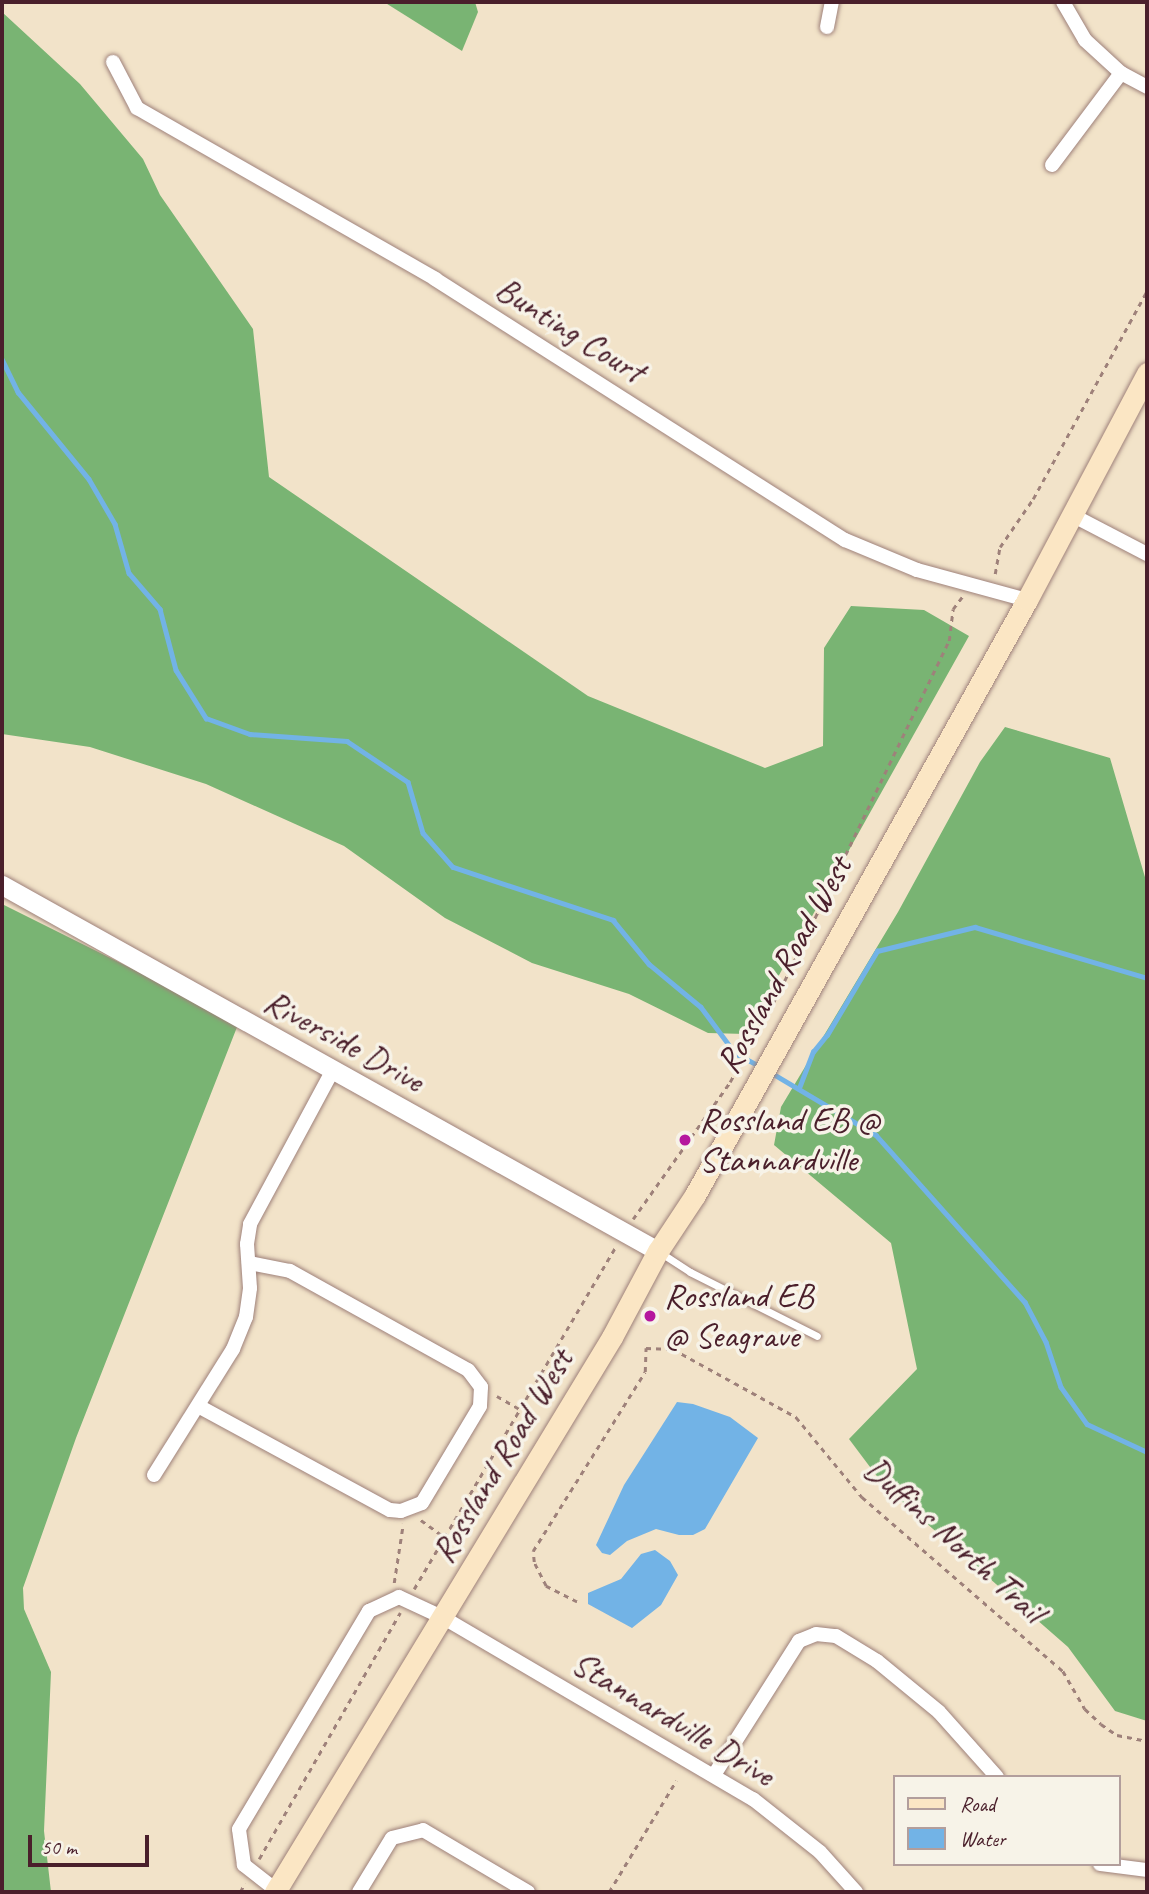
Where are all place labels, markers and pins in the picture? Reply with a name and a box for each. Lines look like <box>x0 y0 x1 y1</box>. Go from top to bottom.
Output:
place label: Rossland EB @ Stannardville <box>699 1099 879 1181</box>
marker: Rossland EB @ Stannardville <box>677 1132 693 1148</box>
place label: Rossland EB @ Seagrave <box>664 1275 813 1357</box>
marker: Rossland EB @ Seagrave <box>642 1308 658 1324</box>

